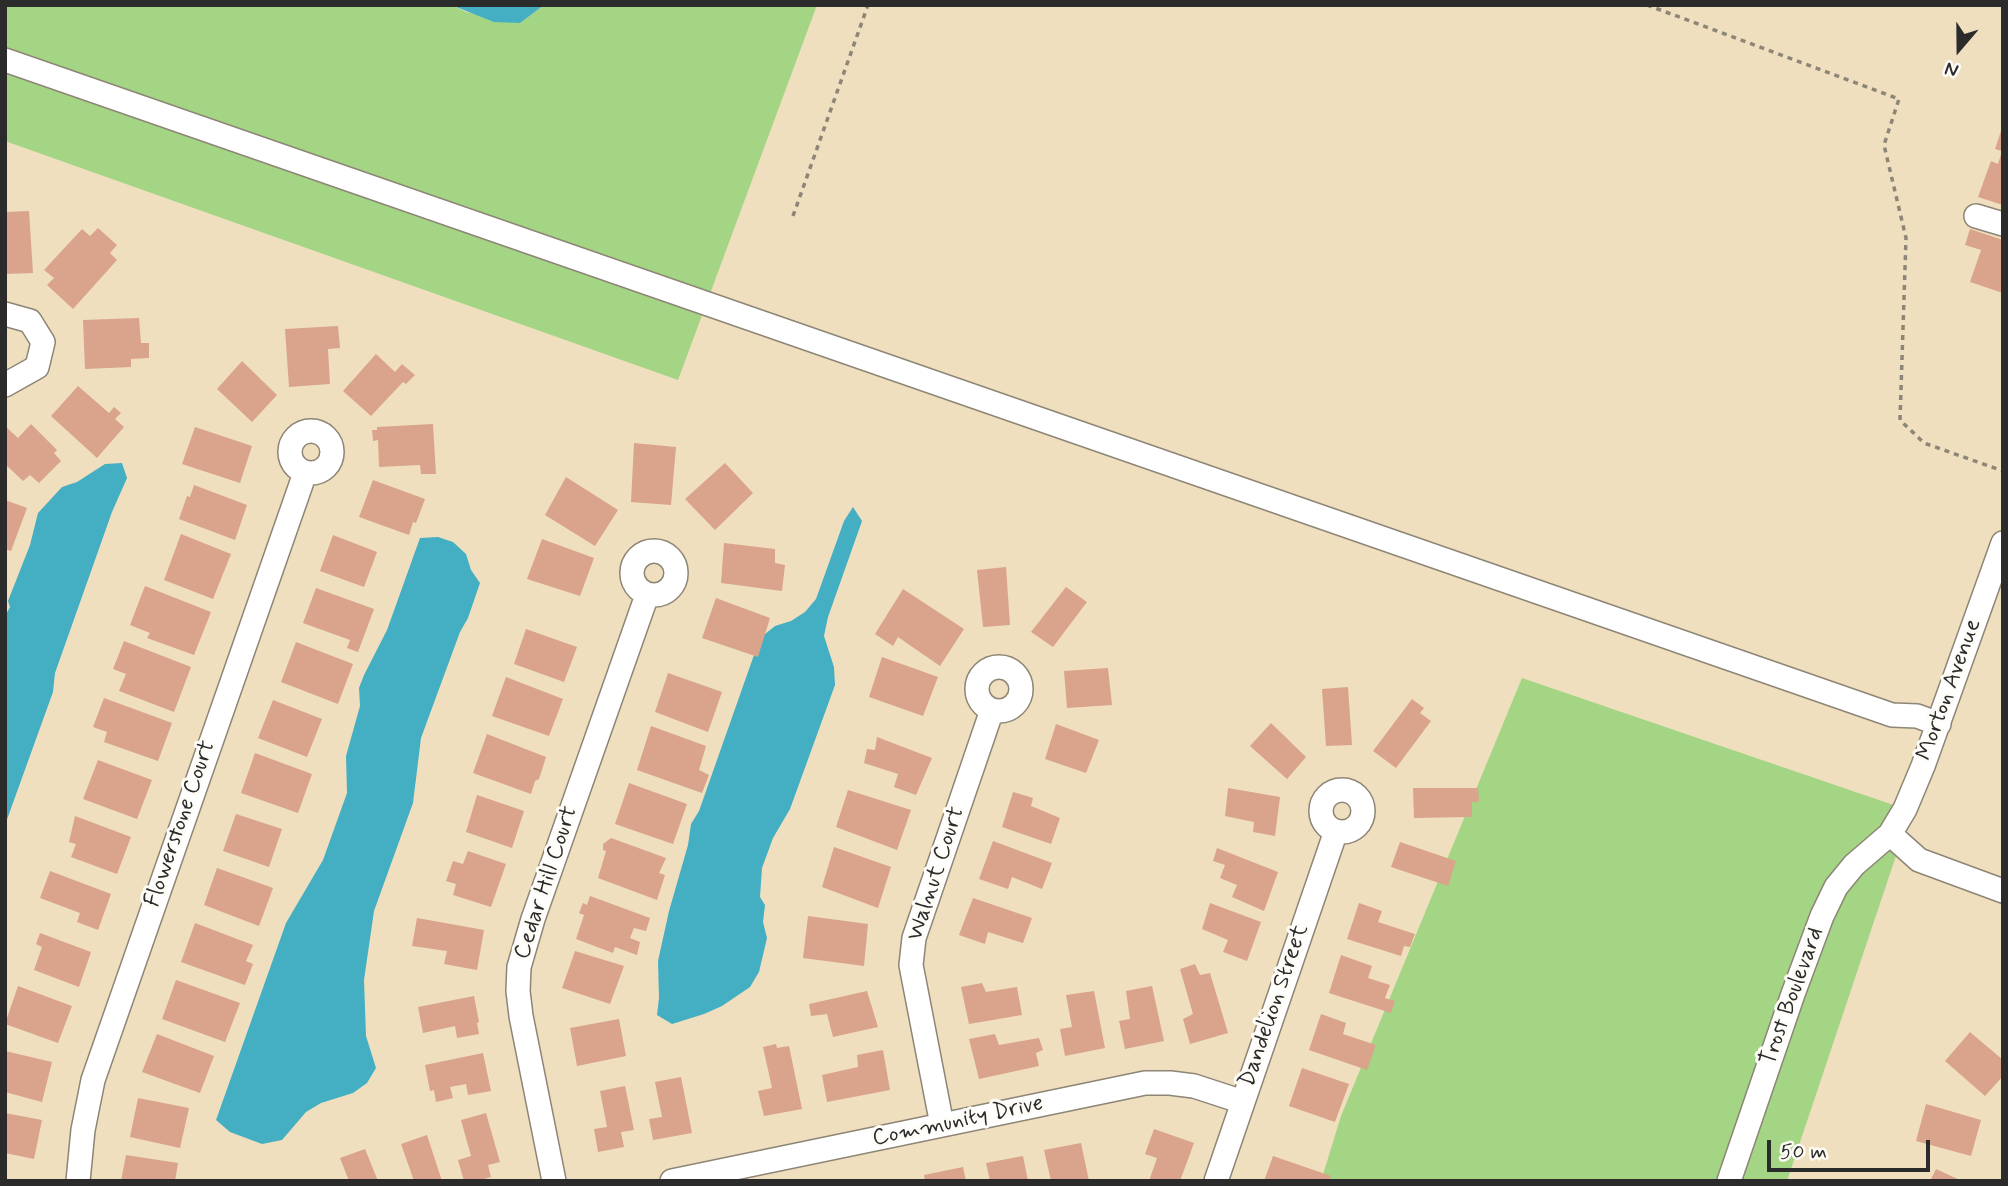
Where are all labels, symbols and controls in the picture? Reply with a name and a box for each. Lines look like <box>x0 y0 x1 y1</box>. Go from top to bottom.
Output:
north arrow <box>1924 14 1994 84</box>
text: N <box>1941 55 1962 83</box>
street label: Morton Avenue <box>1912 616 1988 764</box>
street label: Flowerstone Court <box>140 737 222 911</box>
street label: Cedar Hill Court <box>509 803 585 963</box>
street label: Walnut Court <box>902 804 972 944</box>
street label: Dandelion Street <box>1234 921 1316 1091</box>
street label: Trost Boulevard <box>1755 924 1831 1070</box>
street label: Community Drive <box>870 1090 1046 1154</box>
scale bar <box>1770 1126 1933 1170</box>
text: 50 m <box>1780 1138 1827 1166</box>

